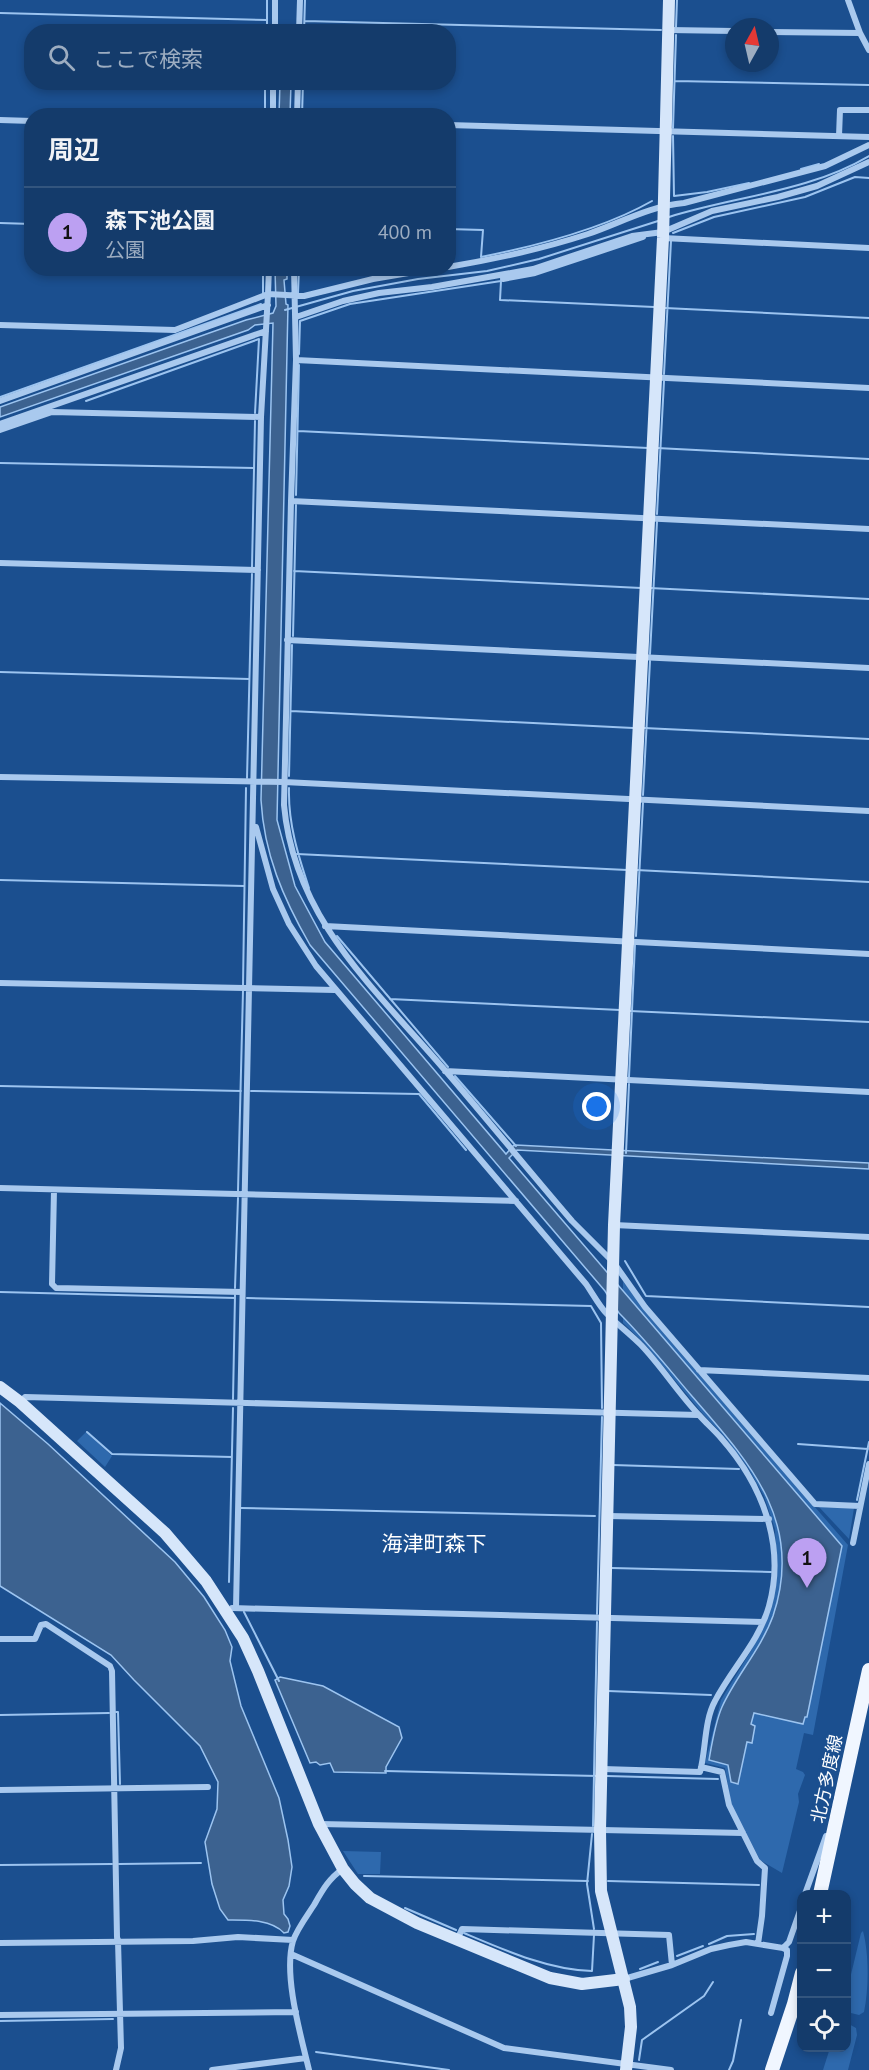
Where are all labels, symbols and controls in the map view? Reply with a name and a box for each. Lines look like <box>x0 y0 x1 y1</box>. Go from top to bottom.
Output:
north arrow <box>725 18 779 72</box>
search box <box>24 24 456 90</box>
icon: search <box>45 41 78 74</box>
text: ここで検索 <box>93 45 203 73</box>
text: 周辺 <box>48 133 100 166</box>
text: 森下池公園 <box>105 206 215 234</box>
text: 1 <box>62 219 73 245</box>
text: 400 m <box>378 219 432 245</box>
text: 公園 <box>105 237 145 263</box>
your location <box>582 1092 611 1121</box>
district label: 海津町森下 <box>382 1530 487 1557</box>
pin: 1 <box>788 1538 826 1588</box>
street label: 北方多度線 <box>806 1732 847 1825</box>
map controls <box>797 1890 851 2052</box>
button: + <box>797 1890 851 1944</box>
button: − <box>797 1944 851 1998</box>
button: locate <box>797 1998 851 2052</box>

